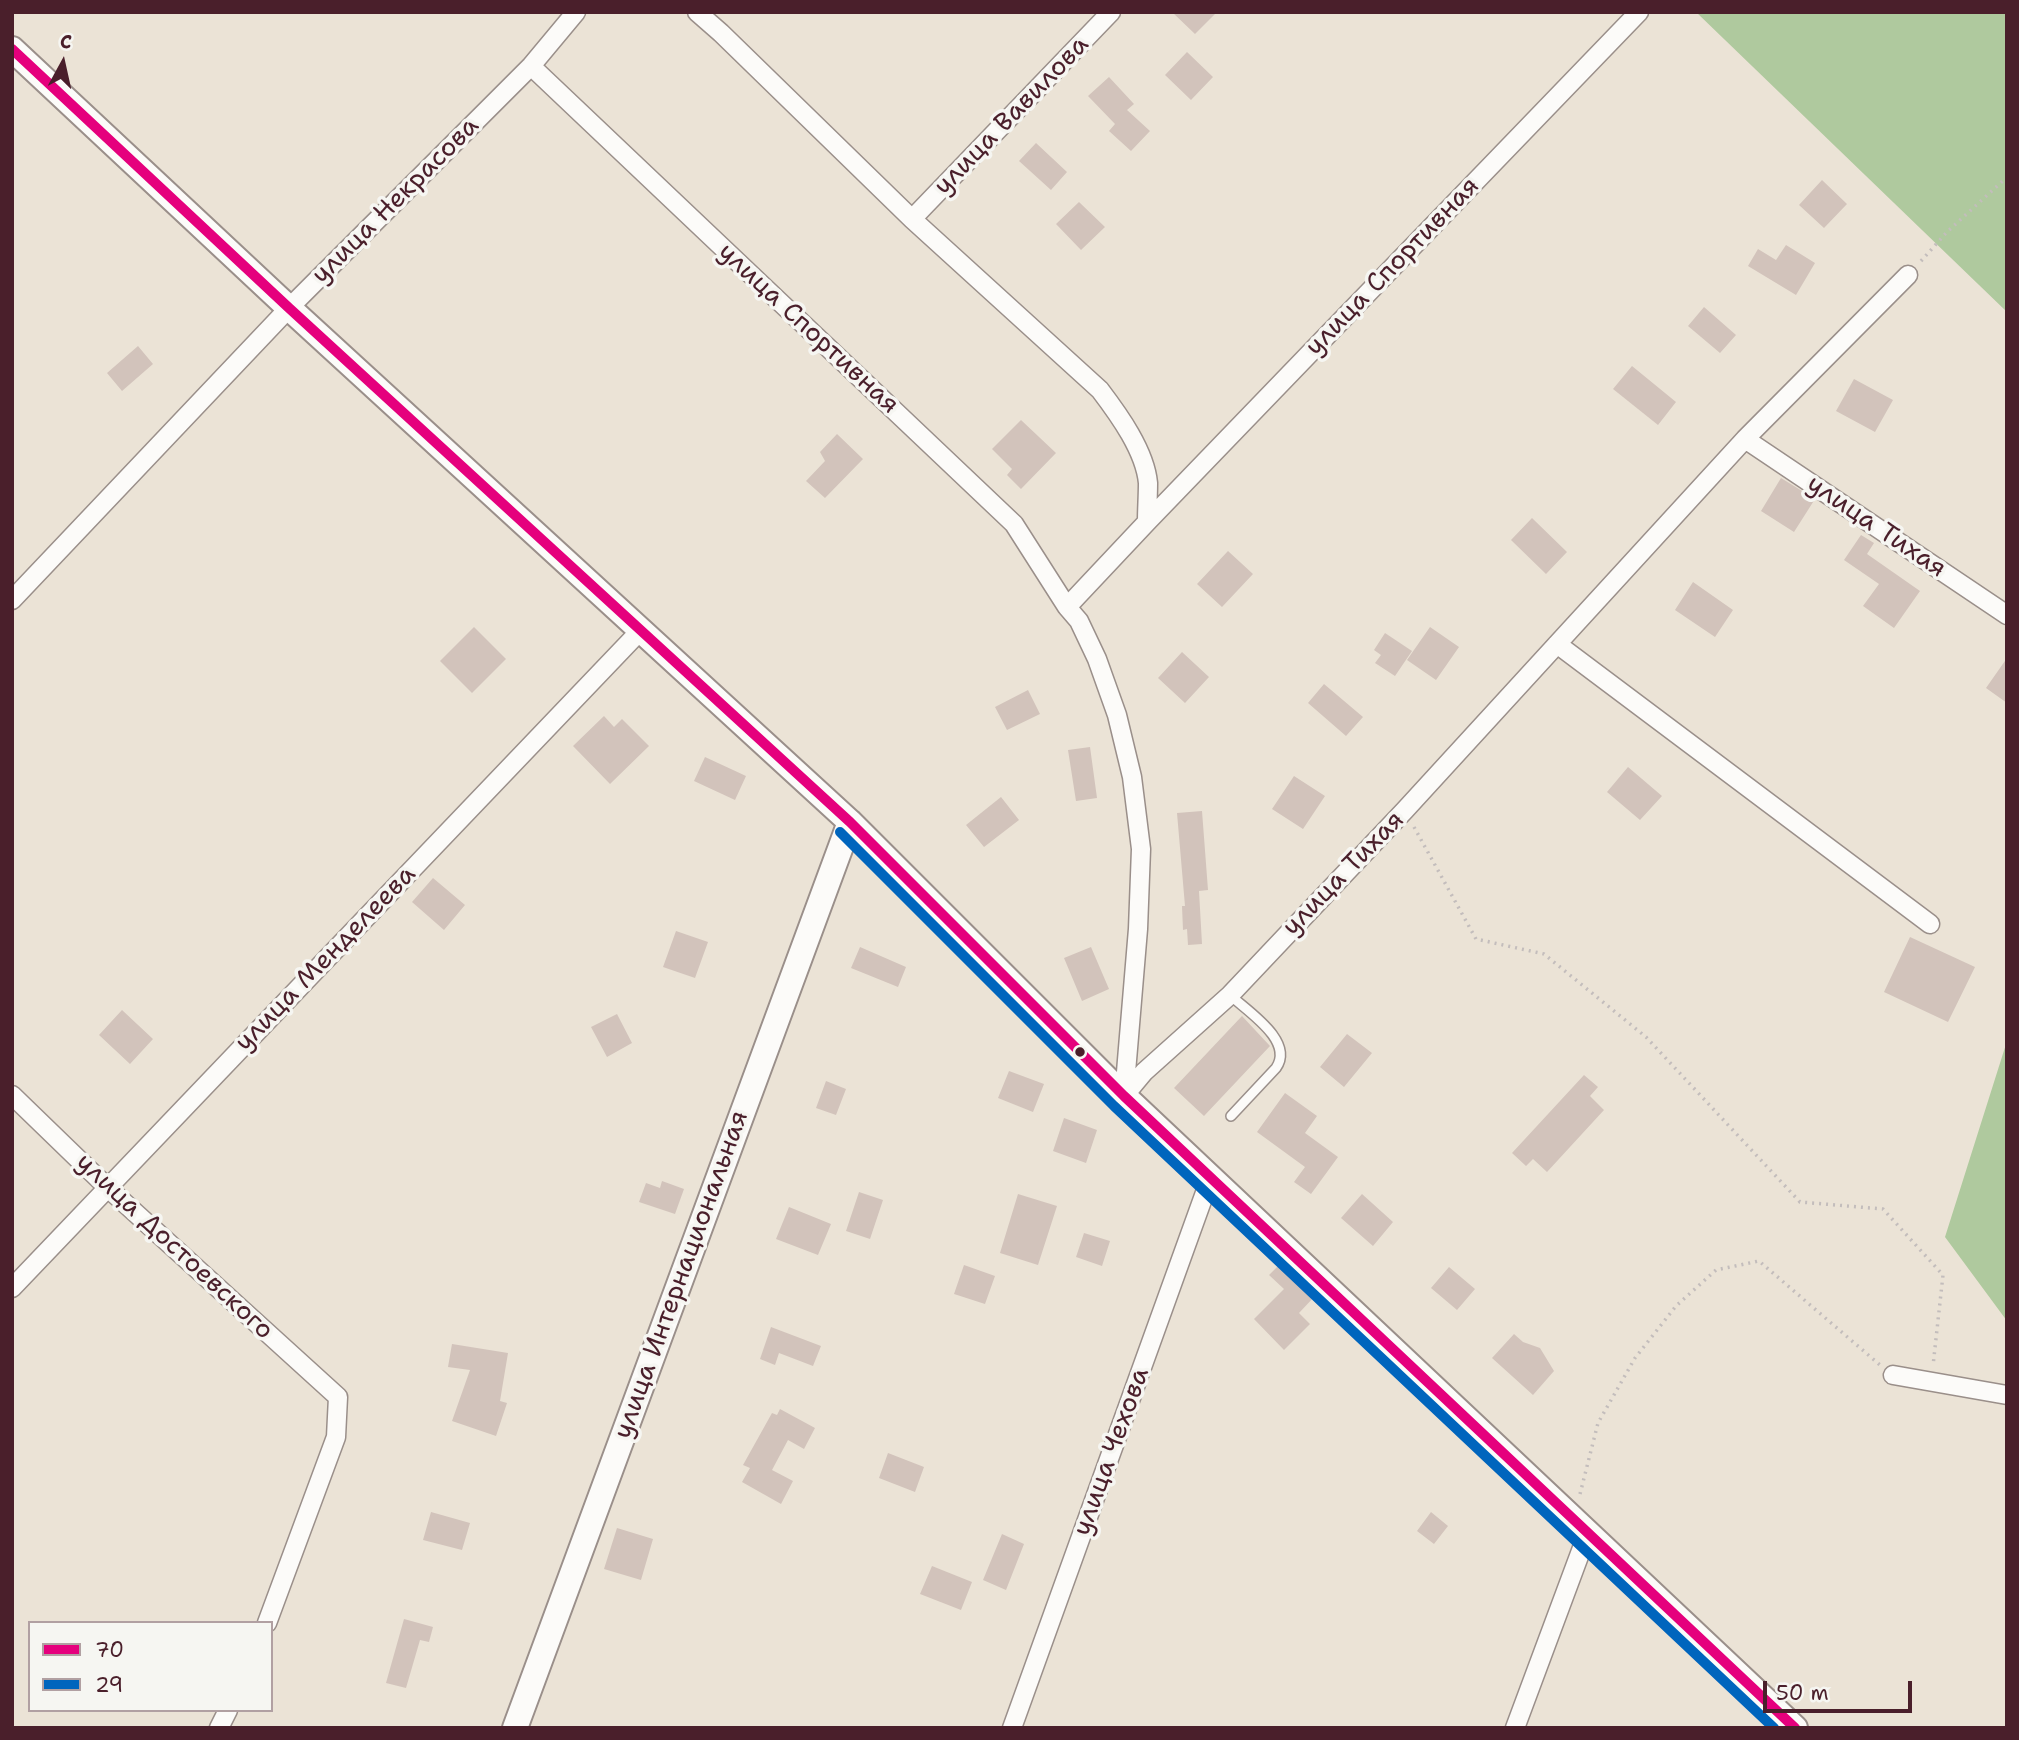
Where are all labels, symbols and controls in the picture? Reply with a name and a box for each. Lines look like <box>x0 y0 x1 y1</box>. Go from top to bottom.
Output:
north arrow <box>28 28 98 98</box>
text: С <box>58 29 74 55</box>
street label: улица Вавилова <box>928 30 1096 202</box>
street label: улица Некрасова <box>306 111 486 291</box>
street label: улица Спортивная <box>1300 171 1486 363</box>
street label: улица Спортивная <box>711 237 905 421</box>
street label: улица Тихая <box>1800 469 1952 585</box>
street label: улица Тихая <box>1277 805 1411 943</box>
street label: улица Менделеева <box>229 860 423 1058</box>
unlabelled marker <box>1073 1045 1087 1059</box>
street label: улица Интернациональная <box>608 1107 756 1443</box>
street label: улица Достоевского <box>69 1147 279 1347</box>
street label: улица Чехова <box>1067 1364 1157 1540</box>
legend <box>28 1621 273 1712</box>
text: 70 <box>95 1636 124 1664</box>
scale bar <box>1767 1666 1916 1710</box>
text: 29 <box>95 1671 123 1699</box>
text: 50 m <box>1776 1679 1829 1707</box>

